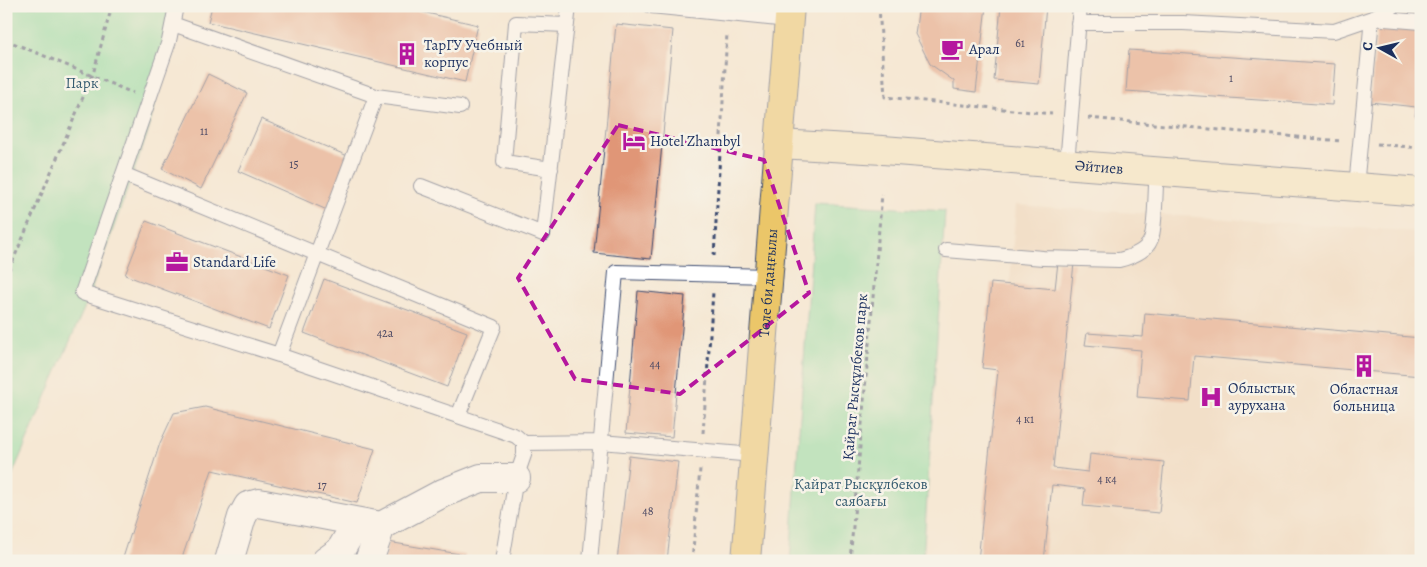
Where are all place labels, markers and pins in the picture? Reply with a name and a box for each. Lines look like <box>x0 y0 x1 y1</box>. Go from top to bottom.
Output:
place label: ТарГУ Учебный корпус <box>424 35 523 72</box>
cafe icon: Арал <box>939 36 965 62</box>
place label: Арал <box>968 39 1000 59</box>
building icon: ТарГУ Учебный корпус <box>394 41 420 67</box>
hotel icon: Hotel Zhambyl <box>621 128 647 154</box>
place label: Hotel Zhambyl <box>650 131 741 151</box>
office icon: Standard Life <box>164 249 190 275</box>
place label: Standard Life <box>193 252 276 272</box>
building icon: Областная больница <box>1351 353 1377 379</box>
place label: Облыстық аурухана <box>1228 378 1295 415</box>
place label: Областная больница <box>1330 379 1398 416</box>
hospital icon: Облыстық аурухана <box>1198 384 1224 410</box>

